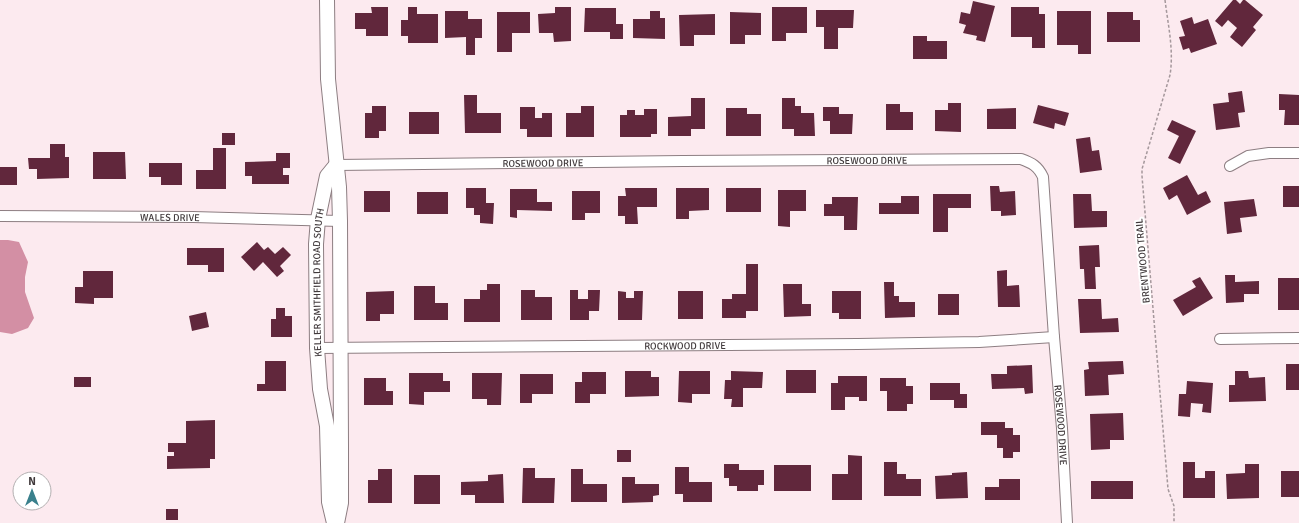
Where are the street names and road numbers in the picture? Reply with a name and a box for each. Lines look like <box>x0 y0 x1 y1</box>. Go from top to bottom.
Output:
street label: ROSEWOOD DRIVE <box>827 155 908 167</box>
street label: ROSEWOOD DRIVE <box>503 157 584 170</box>
street label: KELLER SMITHFIELD ROAD SOUTH <box>311 207 327 357</box>
street label: WALES DRIVE <box>140 212 200 224</box>
street label: BRENTWOOD TRAIL <box>1133 218 1153 304</box>
street label: ROCKWOOD DRIVE <box>644 340 726 353</box>
street label: ROSEWOOD DRIVE <box>1051 384 1069 466</box>

